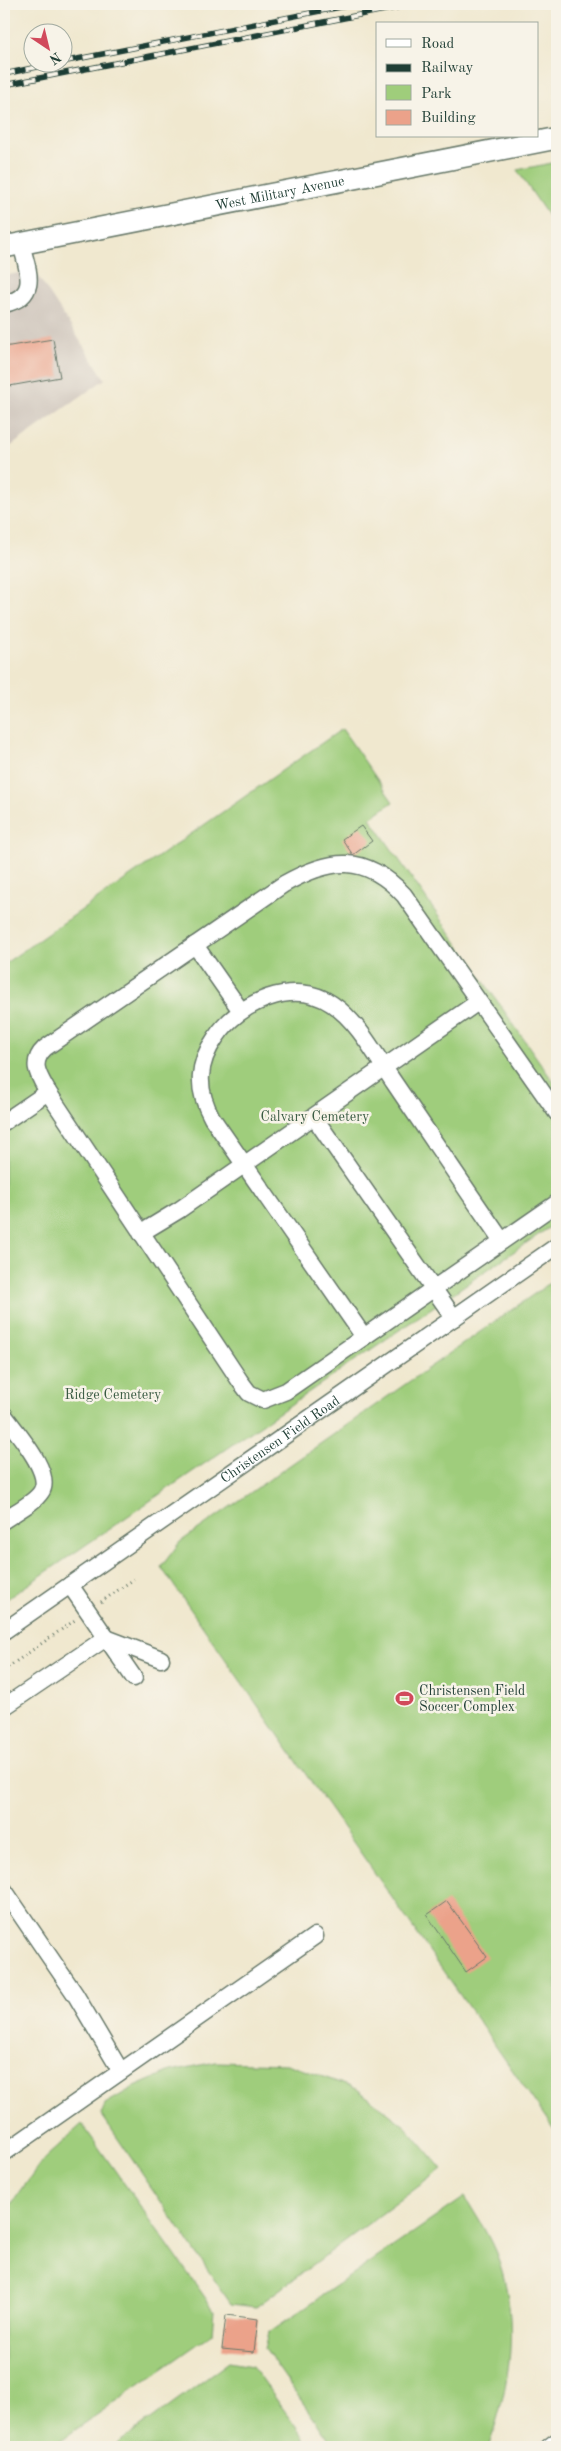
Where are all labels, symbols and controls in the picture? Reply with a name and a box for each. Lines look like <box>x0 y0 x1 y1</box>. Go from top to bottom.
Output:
north arrow <box>22 22 72 72</box>
legend <box>376 22 538 138</box>
text: Road <box>421 37 455 52</box>
text: N <box>46 49 63 67</box>
text: Railway <box>421 61 474 76</box>
text: Park <box>421 87 452 102</box>
text: Building <box>421 111 476 126</box>
street label: West Military Avenue <box>214 174 346 213</box>
park label: Calvary Cemetery <box>261 1110 370 1124</box>
park label: Ridge Cemetery <box>65 1388 162 1402</box>
street label: Christensen Field Road <box>218 1394 342 1486</box>
place label: Christensen Field Soccer Complex <box>419 1684 525 1714</box>
sports icon: Christensen Field Soccer Complex <box>395 1688 415 1708</box>

